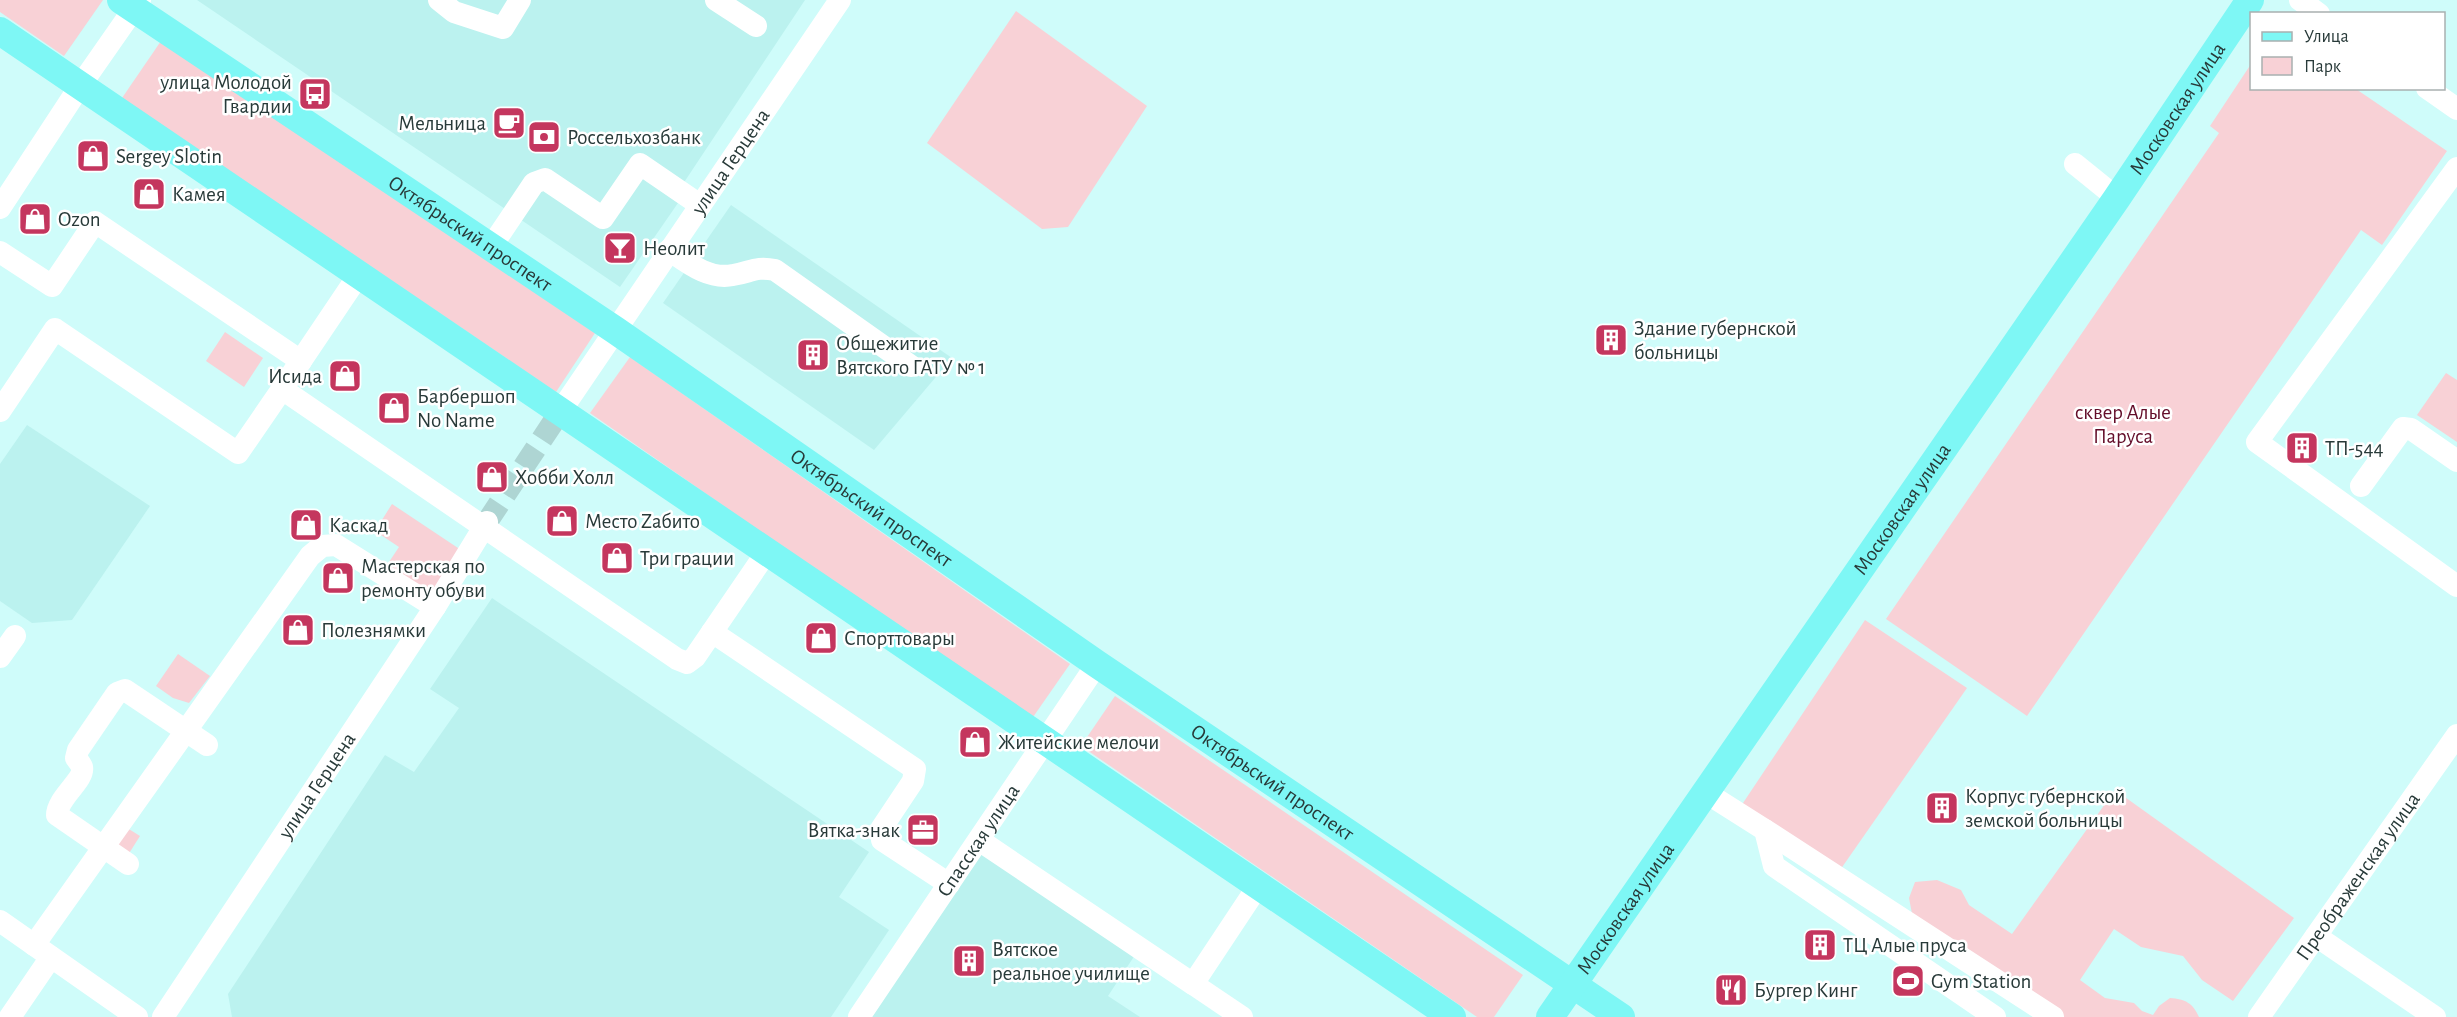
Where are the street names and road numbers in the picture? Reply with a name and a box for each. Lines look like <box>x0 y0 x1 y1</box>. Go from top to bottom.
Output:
street label: Московская улица <box>2125 38 2229 178</box>
street label: улица Герцена <box>687 105 774 219</box>
street label: Октябрьский проспект <box>385 171 556 296</box>
street label: Московская улица <box>1849 439 1955 578</box>
street label: Октябрьский проспект <box>787 444 957 571</box>
street label: Октябрьский проспект <box>1187 720 1358 845</box>
street label: улица Герцена <box>274 728 360 843</box>
street label: Спасская улица <box>933 780 1024 900</box>
street label: Преображенская улица <box>2292 788 2424 964</box>
street label: Московская улица <box>1573 839 1678 978</box>

